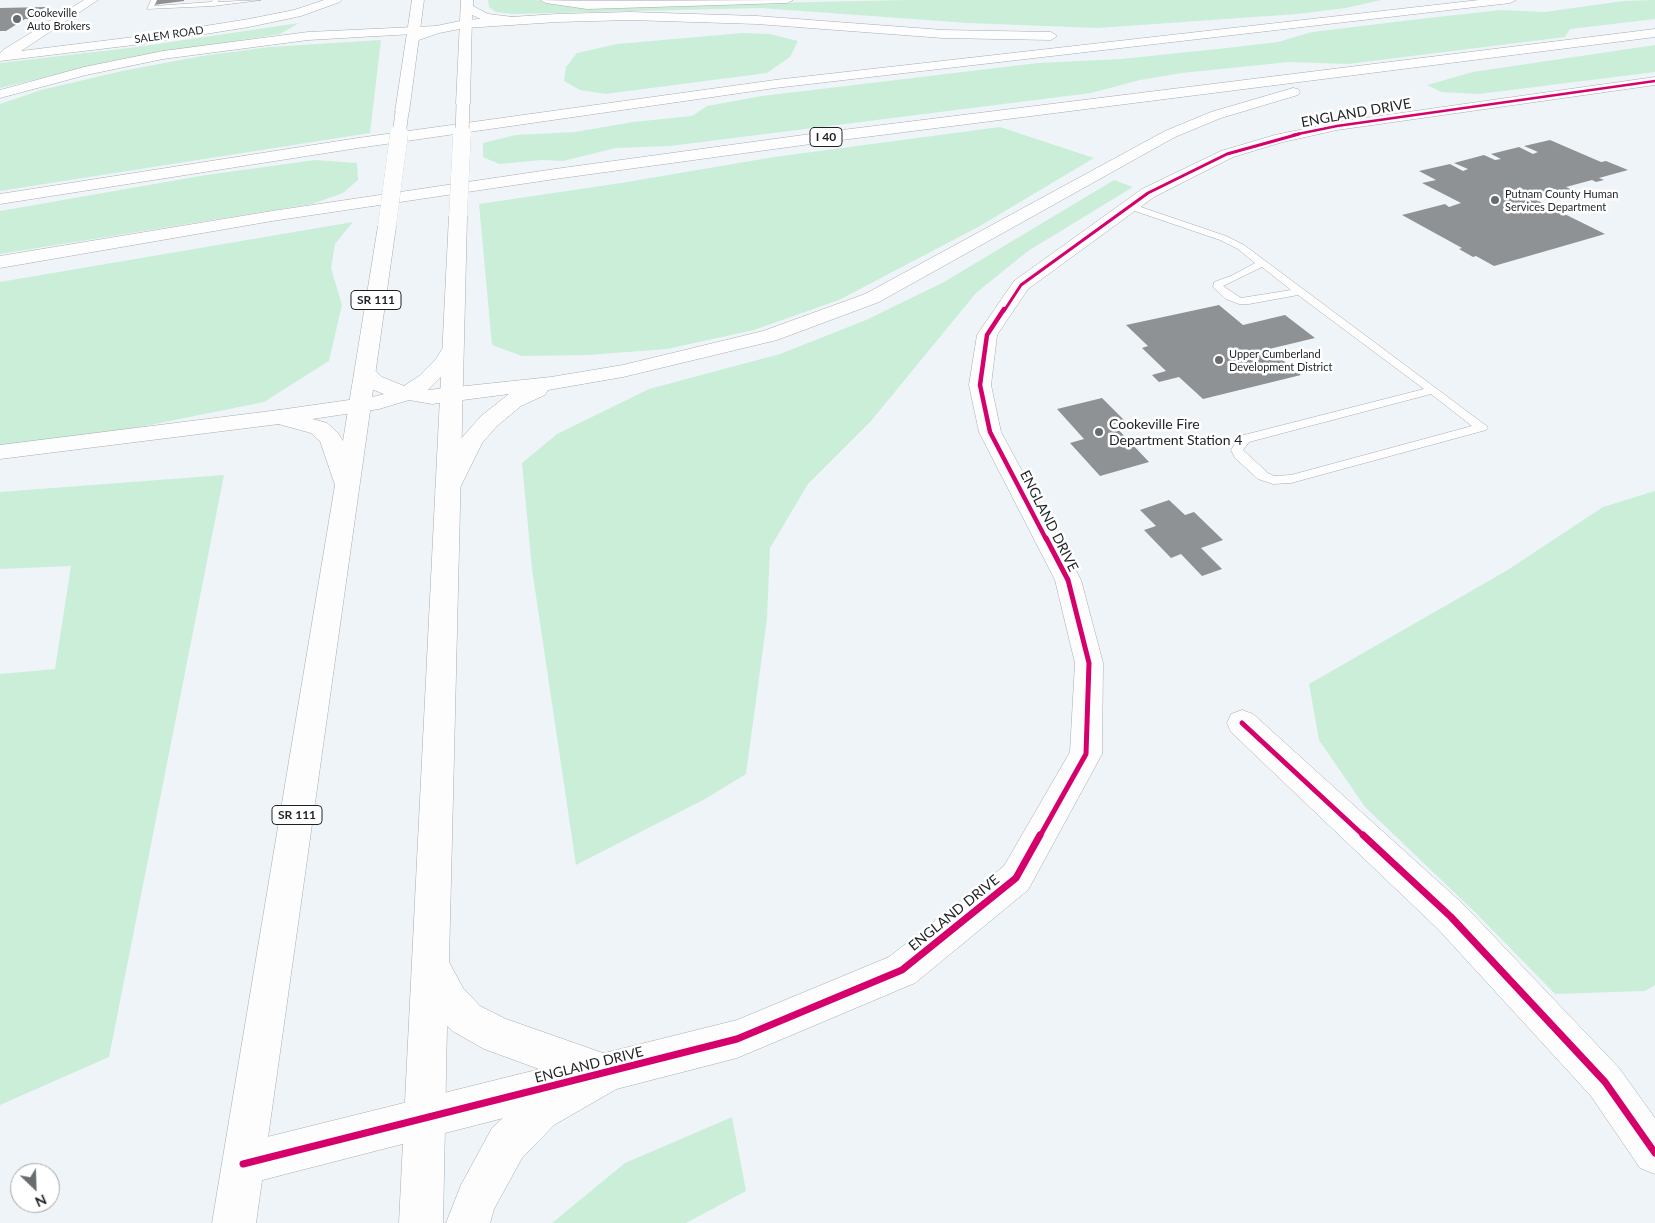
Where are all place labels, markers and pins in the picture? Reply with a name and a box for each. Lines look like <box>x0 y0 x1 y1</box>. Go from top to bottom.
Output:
place label: Cookeville Auto Brokers <box>27 6 90 32</box>
marker: Cookeville Auto Brokers <box>11 13 23 25</box>
place label: Putnam County Human Services Department <box>1505 187 1618 213</box>
marker: Putnam County Human Services Department <box>1489 194 1501 206</box>
place label: Upper Cumberland Development District <box>1229 347 1332 373</box>
marker: Upper Cumberland Development District <box>1213 354 1225 366</box>
place label: Cookeville Fire Department Station 4 <box>1109 416 1242 448</box>
marker: Cookeville Fire Department Station 4 <box>1093 426 1105 438</box>

